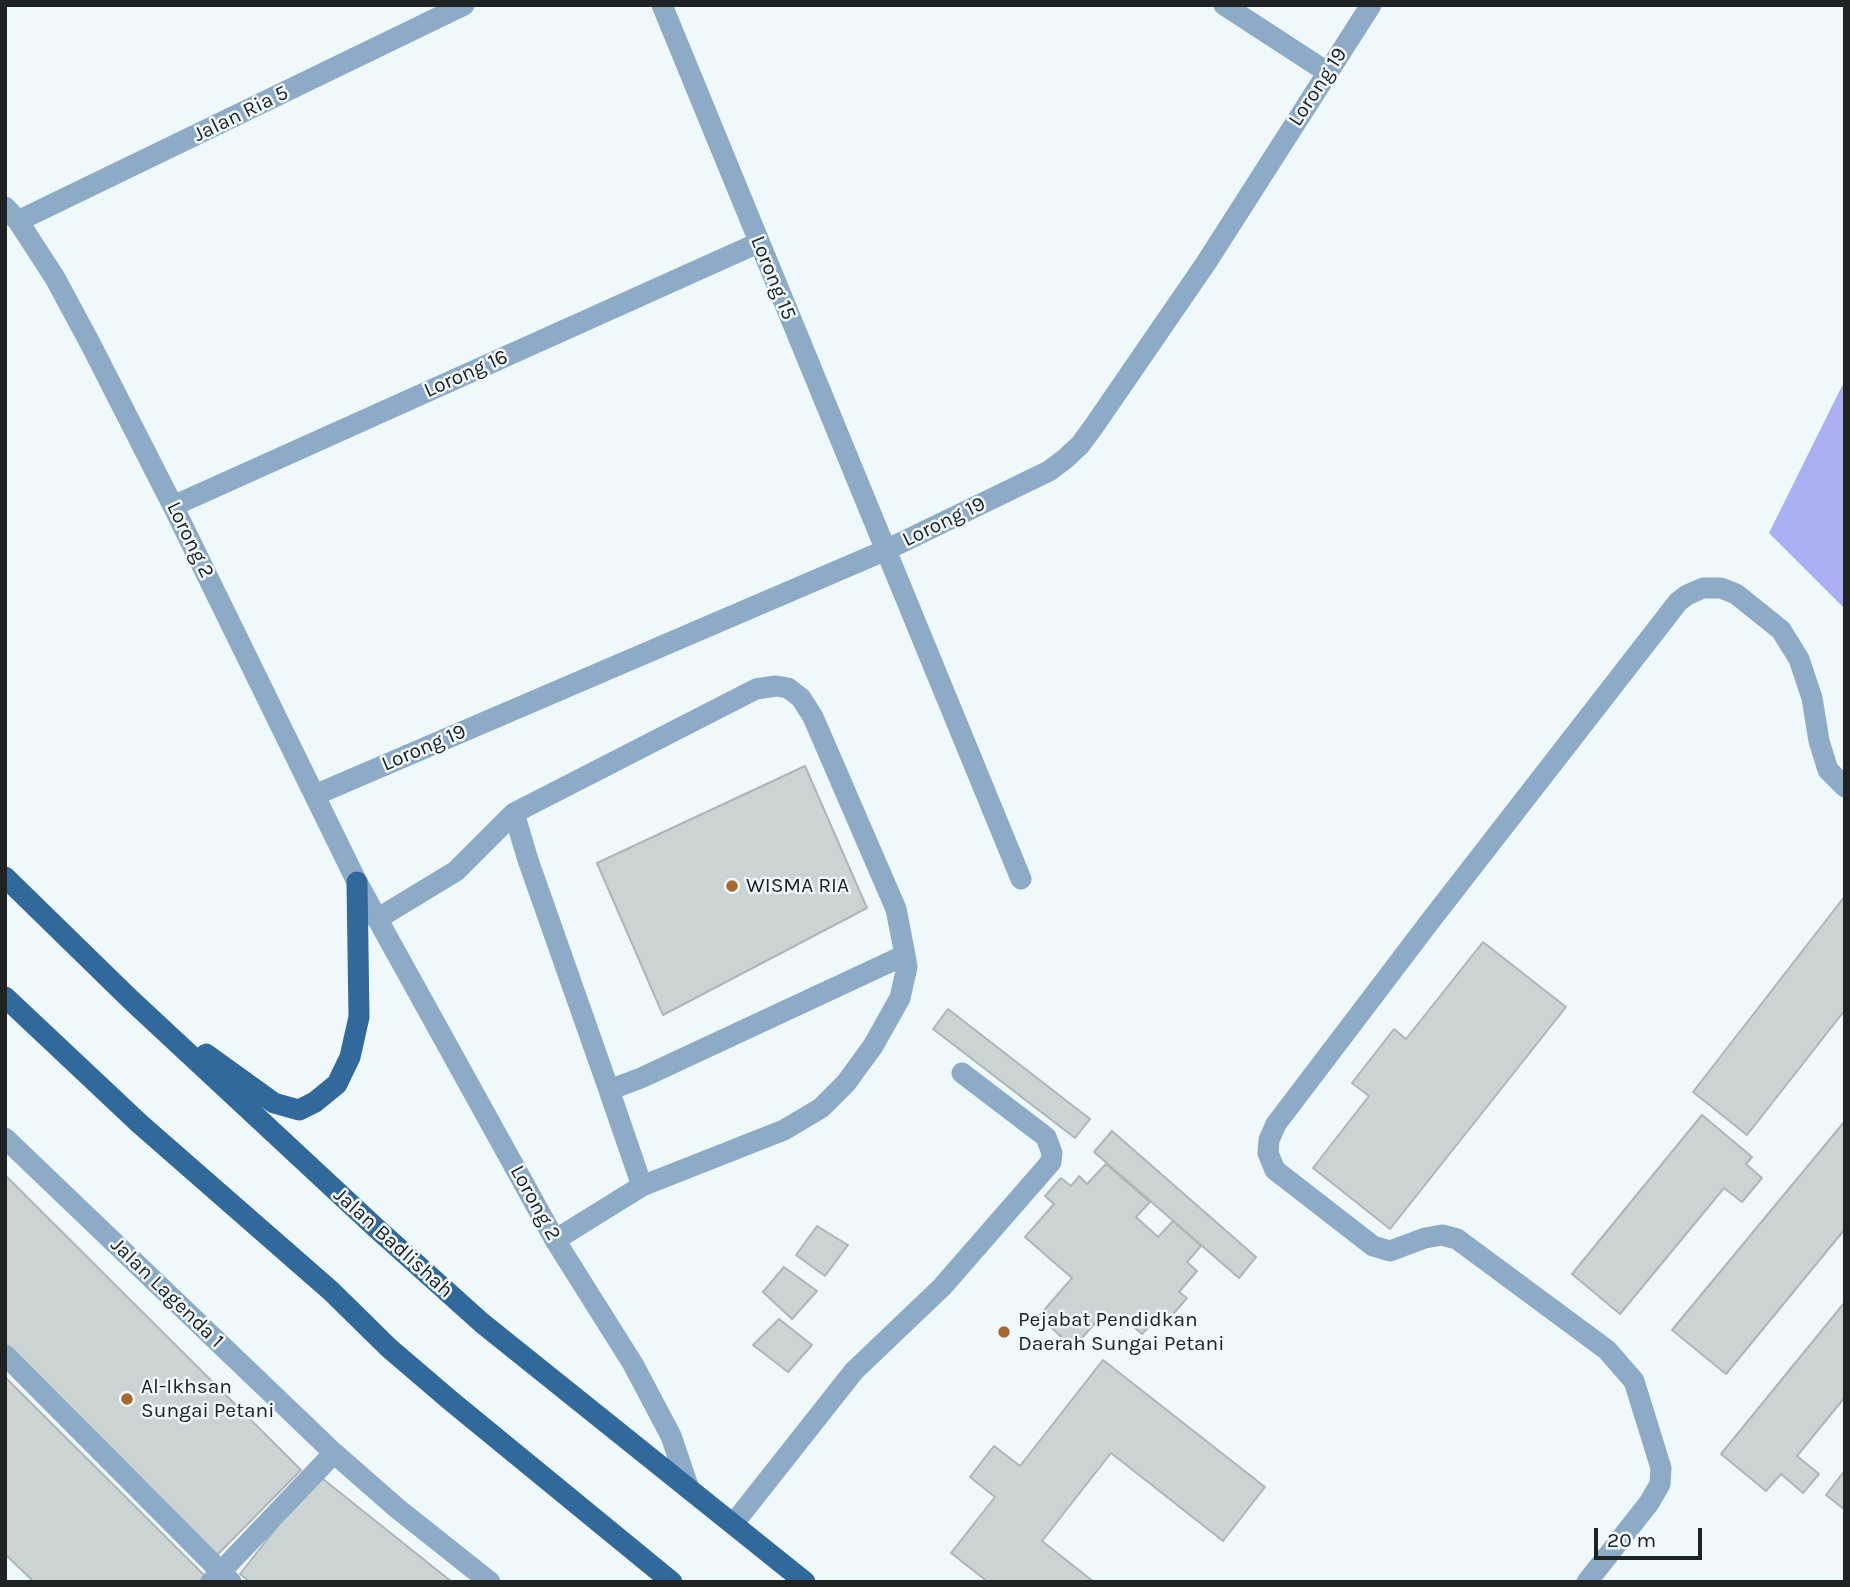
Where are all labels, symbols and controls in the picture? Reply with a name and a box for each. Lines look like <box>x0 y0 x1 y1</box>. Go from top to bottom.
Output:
street label: Lorong 19 <box>1283 43 1353 131</box>
street label: Jalan Ria 5 <box>189 80 293 148</box>
street label: Lorong 15 <box>745 232 801 324</box>
street label: Lorong 16 <box>420 344 512 404</box>
street label: Lorong 19 <box>898 491 990 553</box>
street label: Lorong 2 <box>161 498 219 582</box>
street label: Lorong 19 <box>378 719 470 777</box>
place label: WISMA RIA <box>746 873 849 899</box>
marker: WISMA RIA <box>724 878 740 894</box>
street label: Lorong 2 <box>504 1161 566 1245</box>
street label: Jalan Badlishah <box>328 1183 458 1303</box>
street label: Jalan Lagenda 1 <box>105 1233 229 1353</box>
place label: Pejabat Pendidkan Daerah Sungai Petani <box>1018 1307 1225 1357</box>
marker: Pejabat Pendidkan Daerah Sungai Petani <box>996 1324 1012 1340</box>
place label: Al-Ikhsan Sungai Petani <box>141 1374 275 1424</box>
marker: Al-Ikhsan Sungai Petani <box>119 1391 135 1407</box>
scale bar <box>1598 1514 1706 1558</box>
text: 20 m <box>1607 1528 1656 1552</box>

